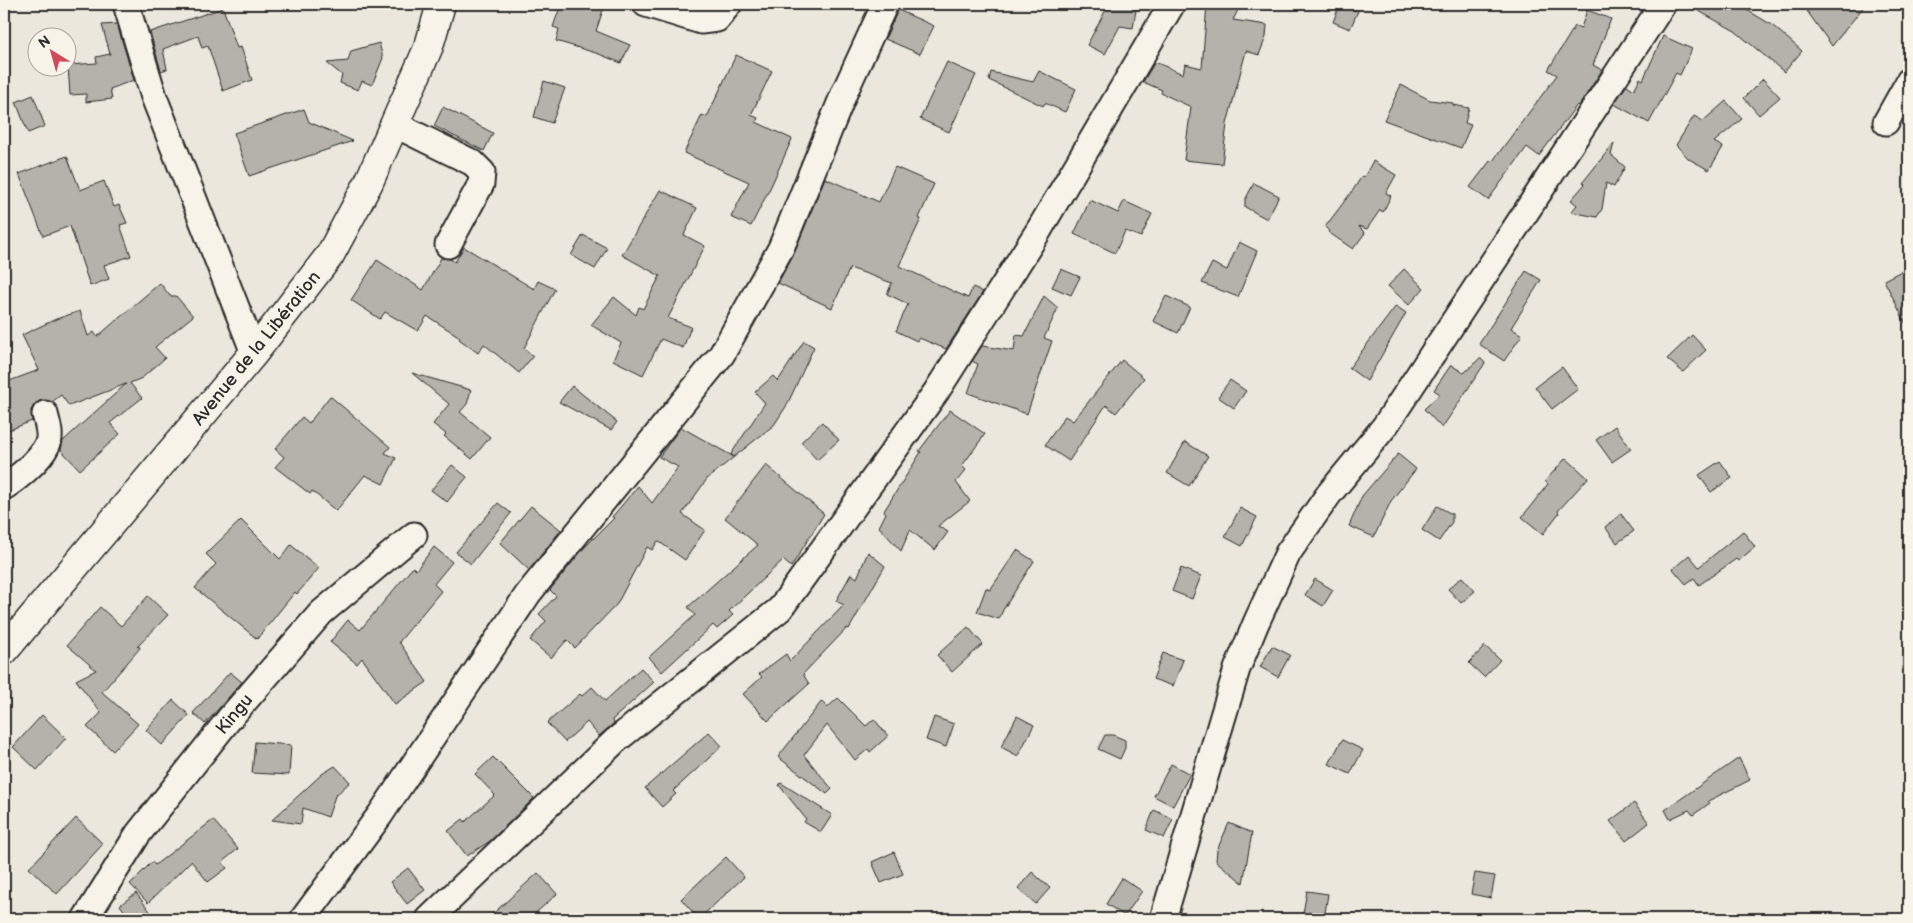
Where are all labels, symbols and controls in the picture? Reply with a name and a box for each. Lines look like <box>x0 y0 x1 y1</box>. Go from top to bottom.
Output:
north arrow <box>28 28 78 78</box>
text: N <box>35 32 54 52</box>
street label: Avenue de la Libération <box>188 267 325 430</box>
street label: Kingu <box>211 690 257 739</box>

